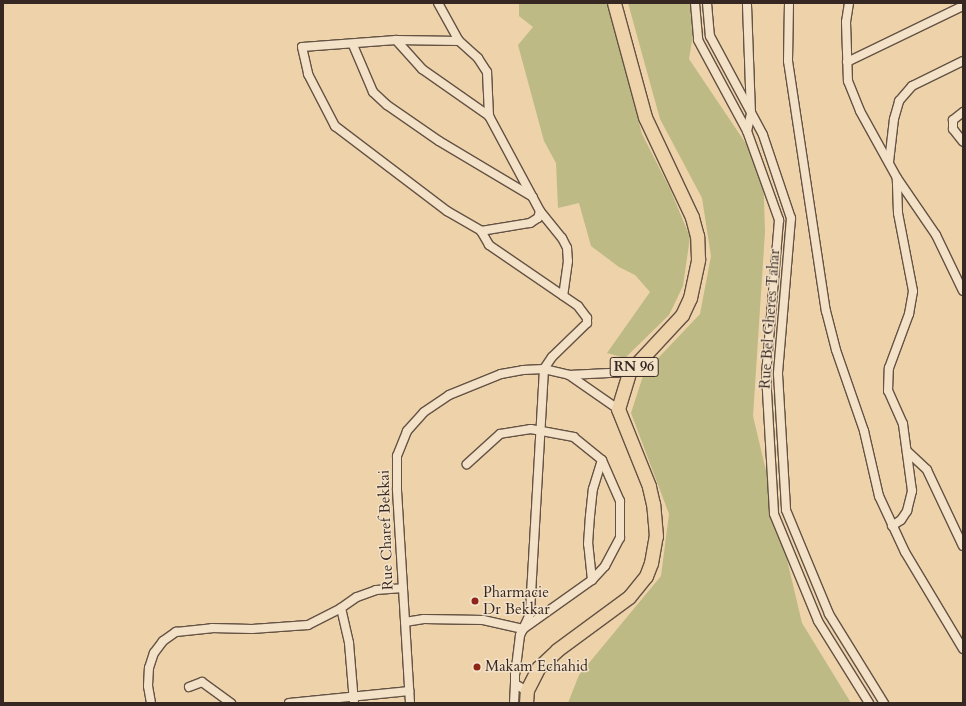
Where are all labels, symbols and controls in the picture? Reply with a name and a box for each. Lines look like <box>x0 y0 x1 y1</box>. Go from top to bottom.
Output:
street label: Rue Bel Gheres Tahar <box>756 248 784 390</box>
road number: RN 96 <box>609 355 659 379</box>
street label: Rue Charef Bekkai <box>375 470 397 590</box>
place label: Pharmacie Dr Bekkar <box>483 583 550 618</box>
marker: Pharmacie Dr Bekkar <box>470 596 480 606</box>
place label: Makam Echahid <box>485 658 588 676</box>
marker: Makam Echahid <box>472 662 482 672</box>

